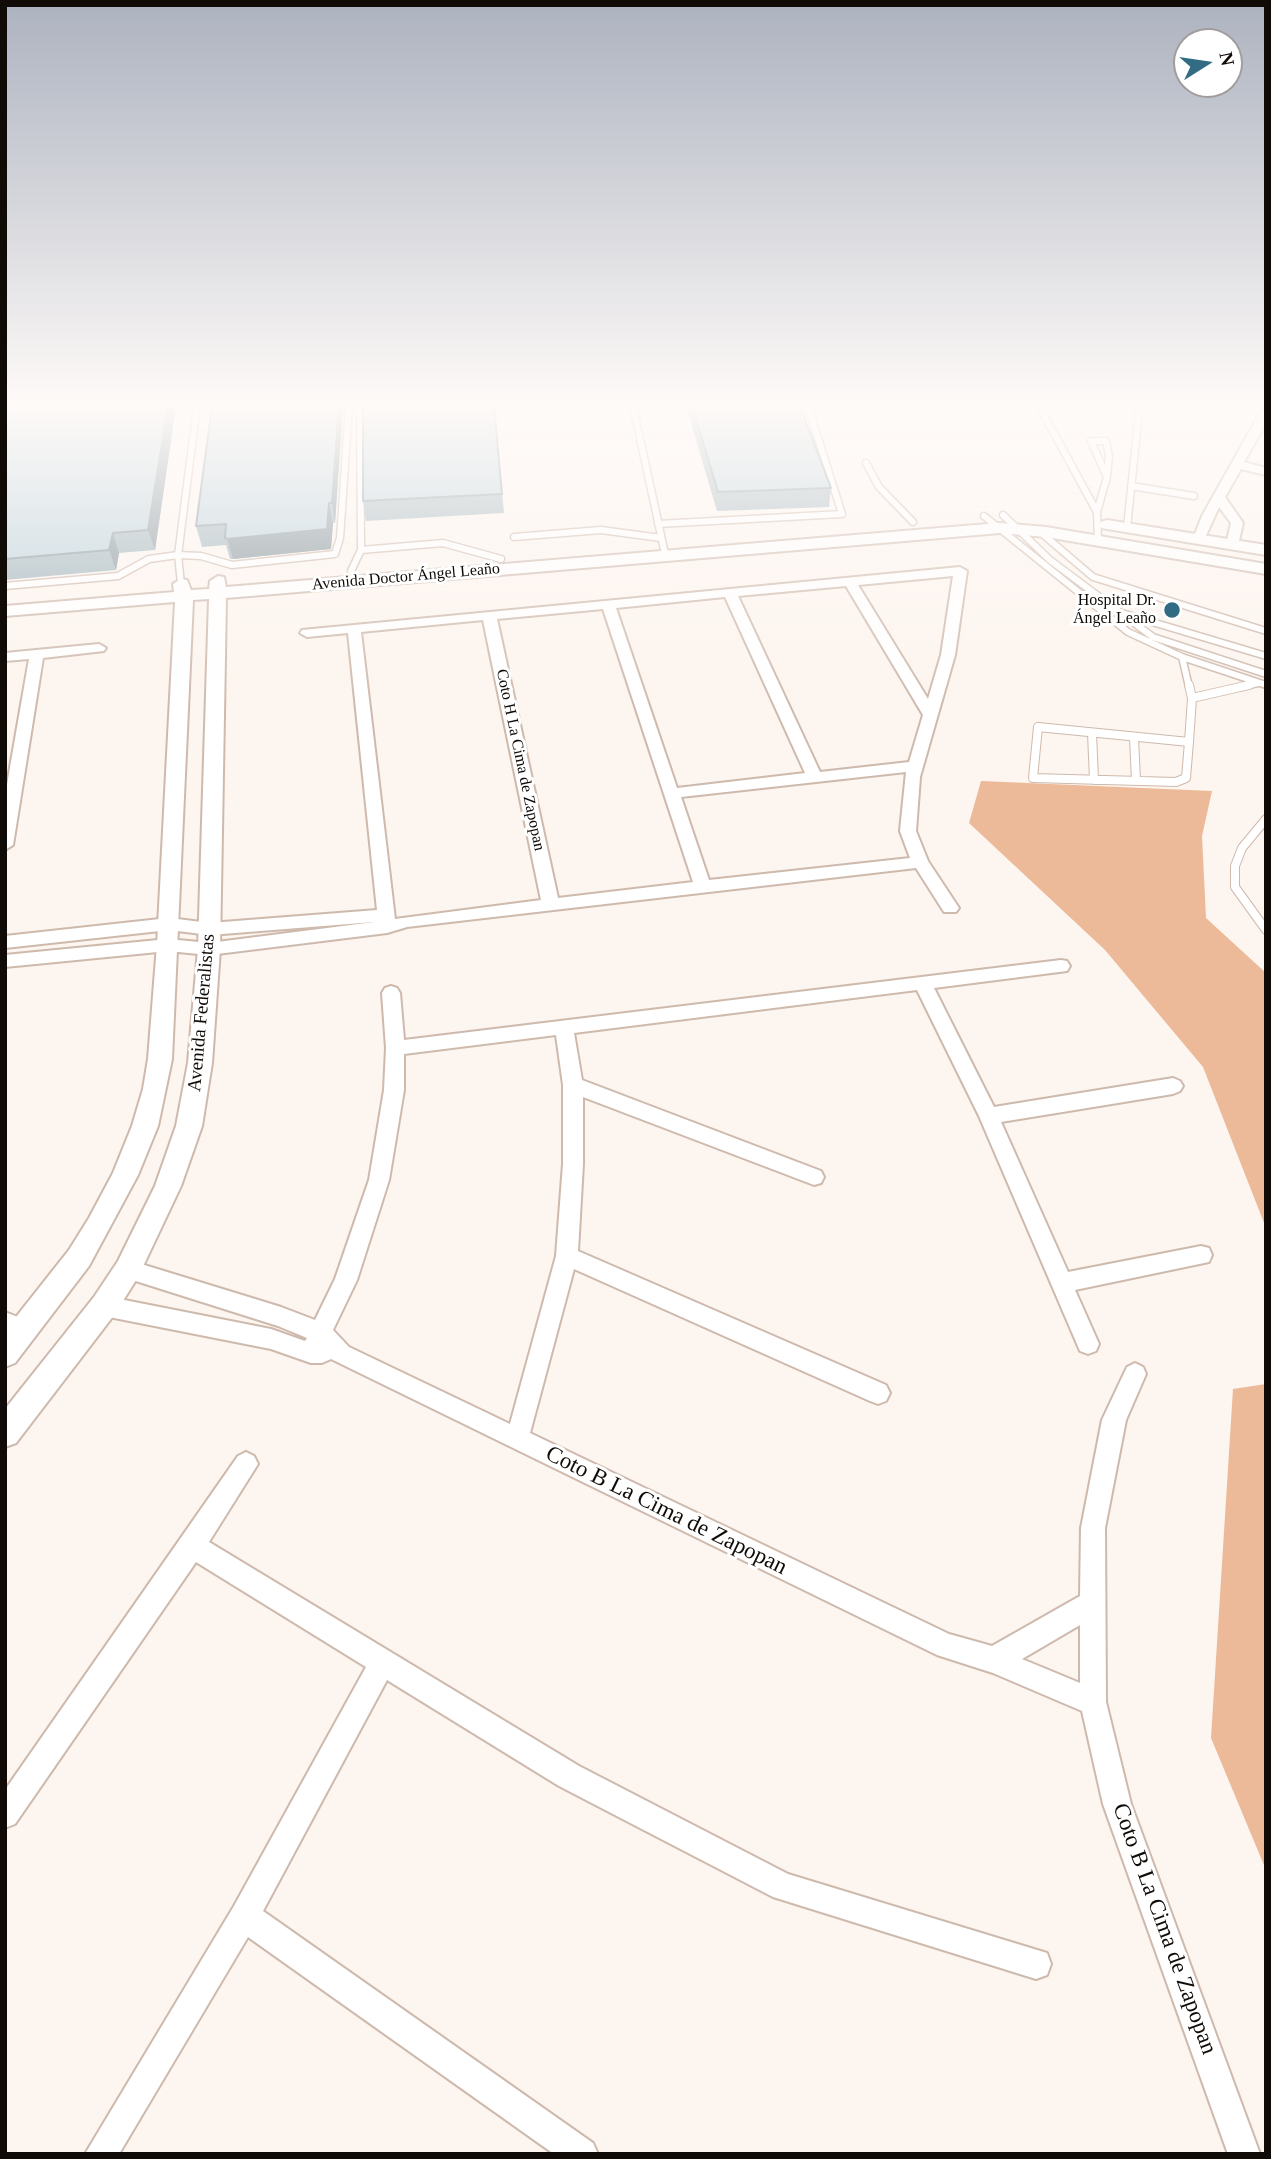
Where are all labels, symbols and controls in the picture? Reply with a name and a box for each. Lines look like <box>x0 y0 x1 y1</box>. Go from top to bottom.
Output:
north arrow <box>1173 28 1243 98</box>
text: N <box>1215 50 1239 68</box>
street label: Avenida Doctor Ángel Leaño <box>311 559 501 595</box>
place label: Hospital Dr. Ángel Leaño <box>1073 591 1156 629</box>
marker: Hospital Dr. Ángel Leaño <box>1162 600 1182 620</box>
street label: Coto H La Cima de Zapopan <box>491 667 549 853</box>
street label: Avenida Federalistas <box>184 933 220 1093</box>
street label: Coto B La Cima de Zapopan <box>541 1440 791 1582</box>
street label: Coto B La Cima de Zapopan <box>1106 1800 1222 2058</box>

